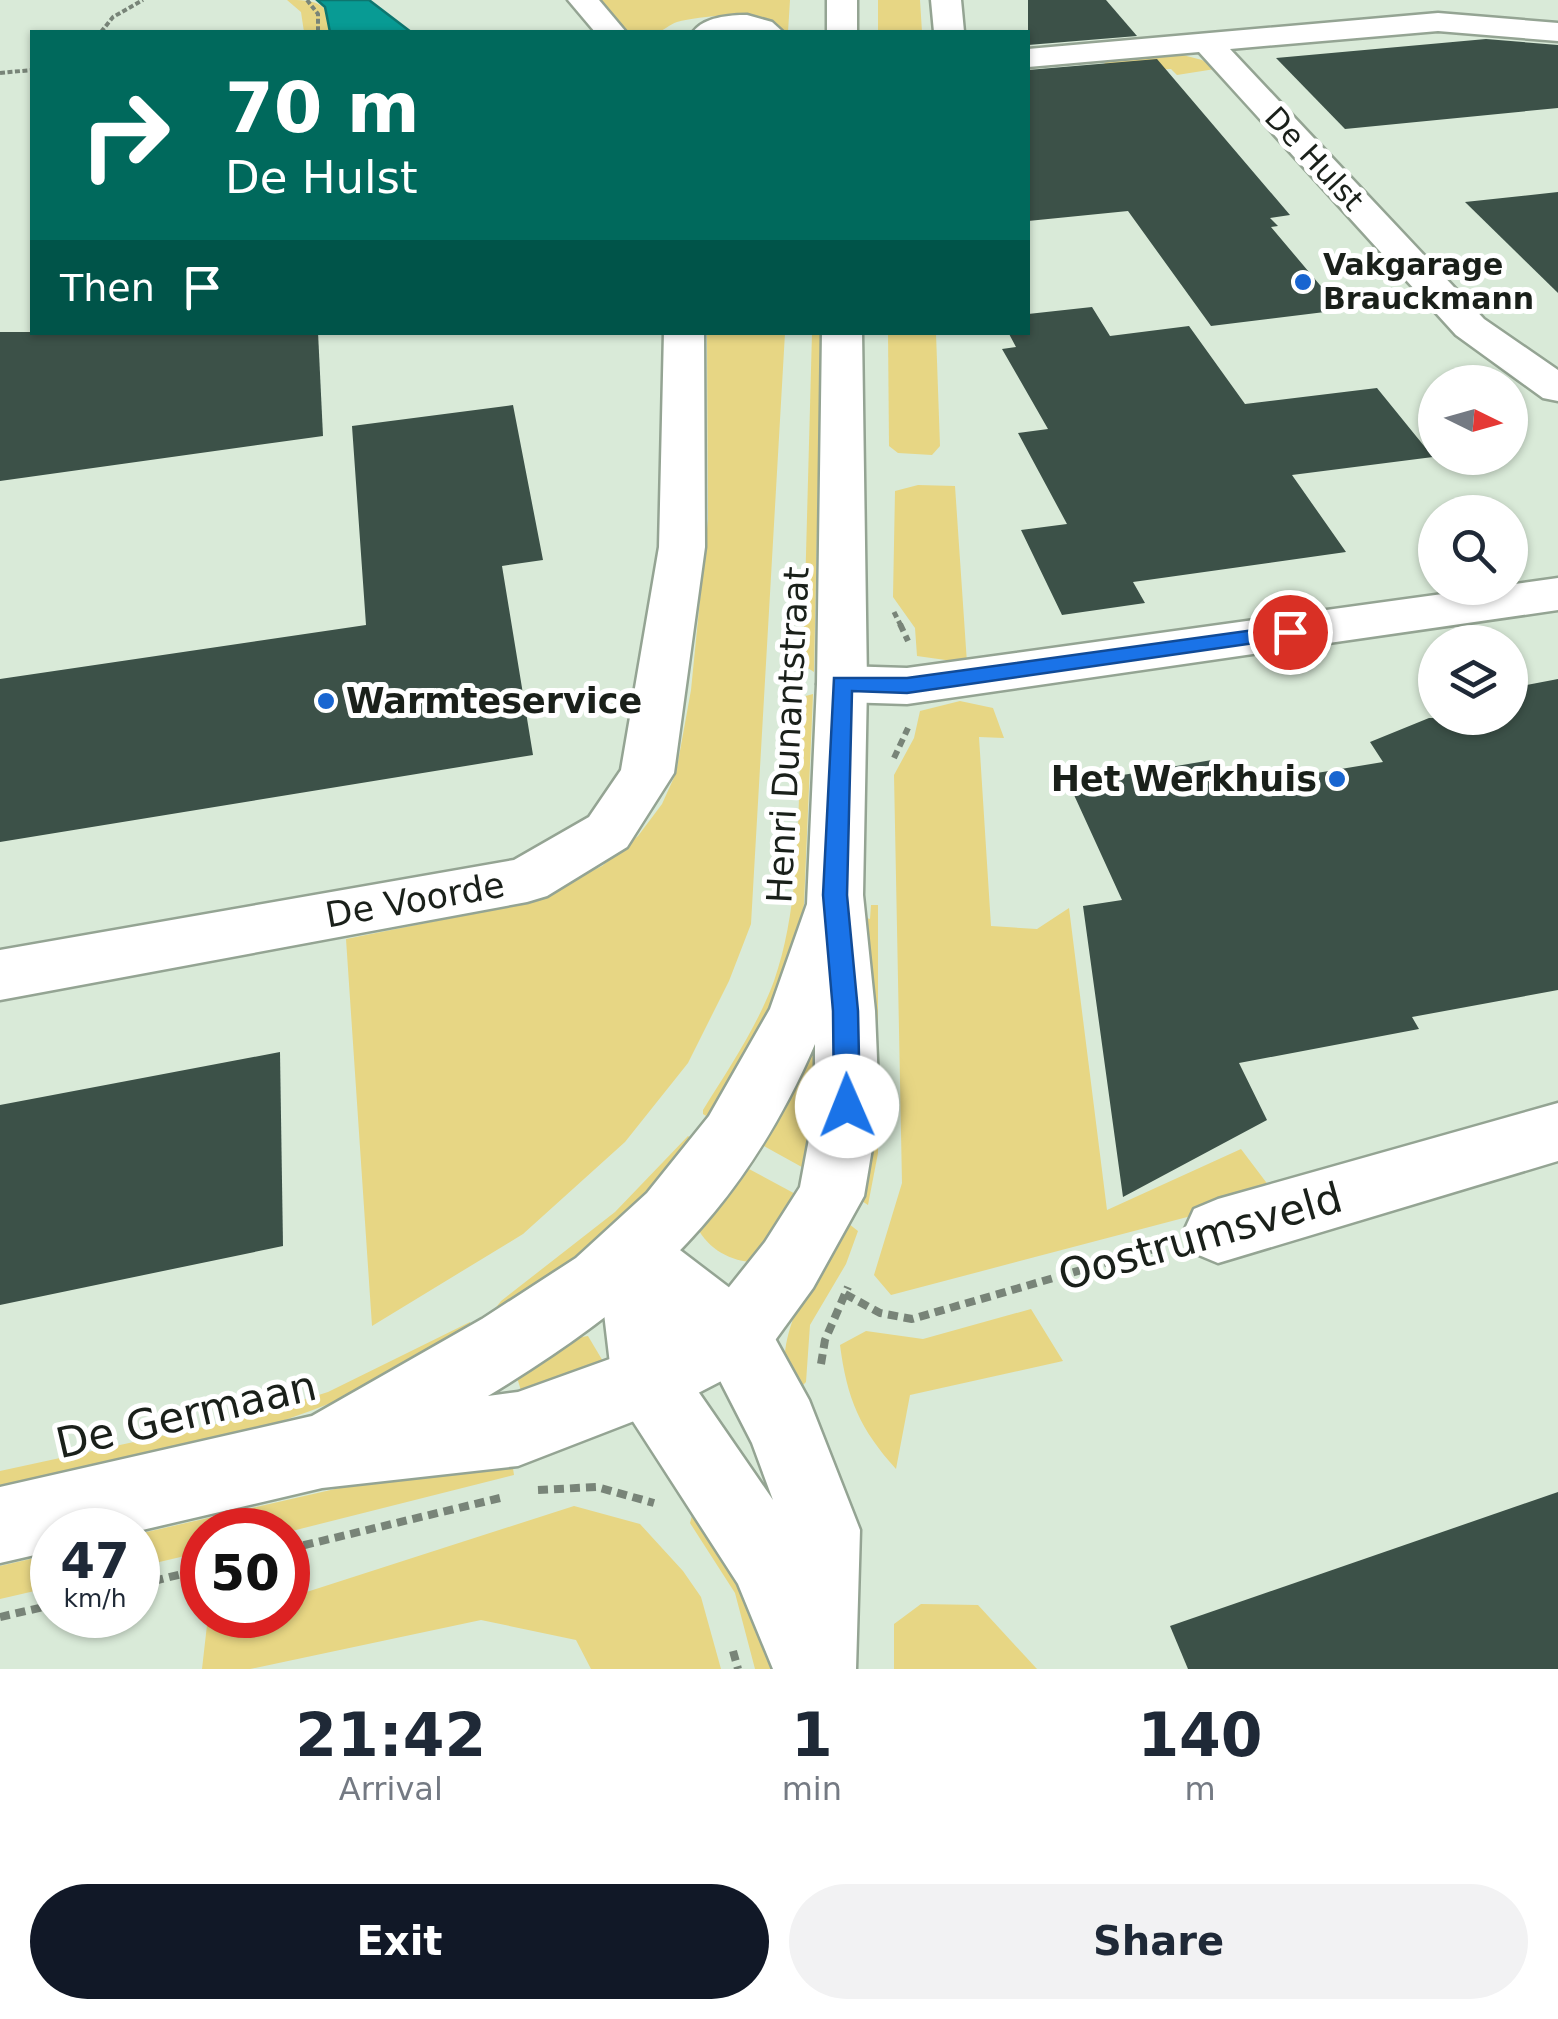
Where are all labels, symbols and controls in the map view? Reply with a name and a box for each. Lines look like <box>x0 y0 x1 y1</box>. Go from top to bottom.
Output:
text: 70 m <box>225 67 420 149</box>
icon: right <box>60 70 190 200</box>
street label: De Hulst <box>1258 100 1371 218</box>
text: De Hulst <box>225 151 418 204</box>
place label: Vakgarage Brauckmann <box>1323 247 1534 316</box>
icon: arrive <box>175 260 230 315</box>
text: Then <box>60 266 155 310</box>
marker: Vakgarage Brauckmann <box>1292 271 1314 293</box>
north arrow <box>1418 365 1528 475</box>
map controls <box>1418 365 1528 735</box>
button: search <box>1418 495 1528 605</box>
street label: Henri Dunantstraat <box>759 566 817 904</box>
pin <box>1248 590 1333 675</box>
icon: arrive <box>1263 605 1318 660</box>
button: layers <box>1418 625 1528 735</box>
place label: Warmteservice <box>346 681 642 721</box>
marker: Warmteservice <box>315 690 337 712</box>
place label: Het Werkhuis <box>1051 759 1317 799</box>
marker: Het Werkhuis <box>1326 768 1348 790</box>
street label: De Voorde <box>322 865 508 935</box>
position arrow <box>795 1054 899 1158</box>
street label: Oostrumsveld <box>1053 1173 1348 1300</box>
street label: De Germaan <box>51 1361 321 1468</box>
speed limit sign: 50 <box>180 1508 310 1638</box>
text: 47 <box>60 1532 130 1590</box>
text: km/h <box>63 1584 127 1613</box>
text: 21:42 <box>295 1700 486 1770</box>
text: 1 <box>791 1700 833 1770</box>
text: 140 <box>1137 1700 1263 1770</box>
text: Arrival <box>339 1770 443 1808</box>
text: min <box>782 1770 842 1808</box>
text: m <box>1184 1770 1216 1808</box>
button: Exit <box>30 1884 769 1999</box>
button: Share <box>789 1884 1528 1999</box>

